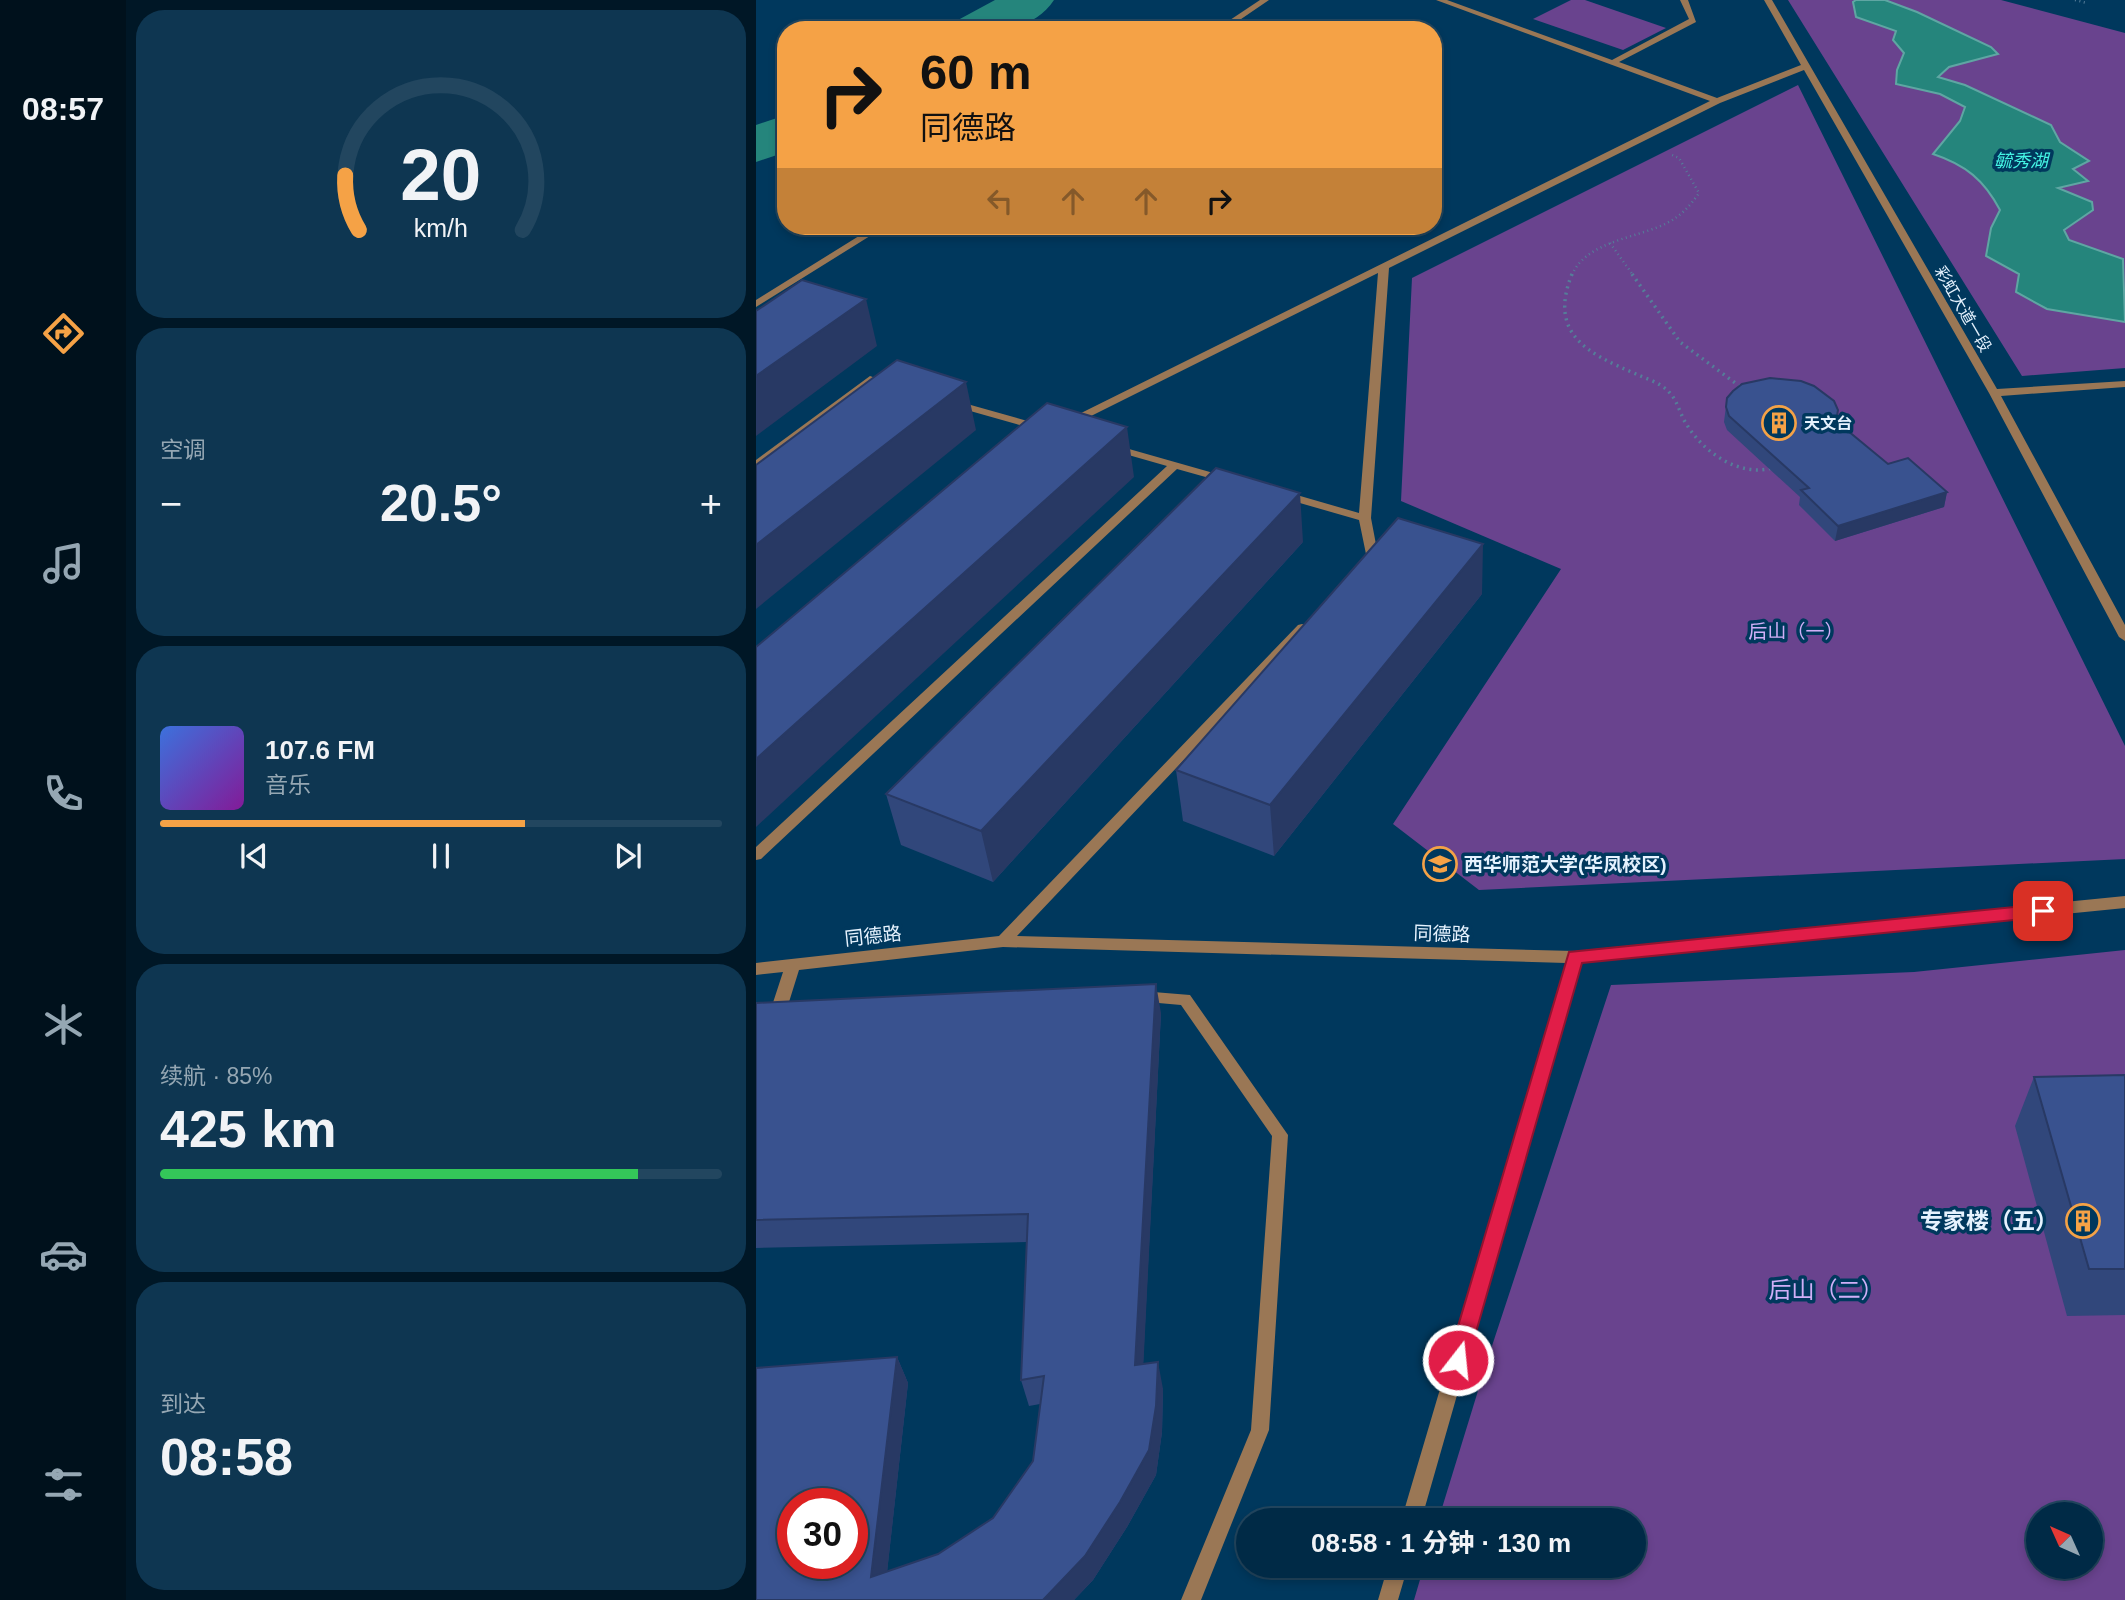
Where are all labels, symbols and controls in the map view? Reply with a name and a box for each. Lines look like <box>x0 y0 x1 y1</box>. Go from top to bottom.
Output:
text: 60 m <box>920 45 1032 99</box>
icon: right <box>805 49 896 140</box>
text: 08:57 <box>22 91 104 127</box>
text: 同德路 <box>920 110 1016 146</box>
text: 20 <box>401 134 481 215</box>
water label: 毓秀湖 <box>1994 151 2051 171</box>
icon: left <box>981 182 1019 220</box>
icon: ahead <box>1054 182 1092 220</box>
icon: ahead <box>1127 182 1165 220</box>
icon: right <box>1200 182 1238 220</box>
text: km/h <box>414 214 468 242</box>
street label: 彩虹大道一段 <box>1932 263 1994 355</box>
icon: directions <box>39 309 88 358</box>
building icon: 天文台 <box>1760 404 1798 442</box>
place label: 天文台 <box>1804 415 1852 432</box>
text: 空调 <box>160 437 206 463</box>
text: 20.5° <box>380 474 502 532</box>
text: − <box>160 483 182 525</box>
text: + <box>700 483 722 525</box>
icon: music <box>39 539 88 588</box>
park label: 后山（一） <box>1748 621 1844 642</box>
text: 107.6 FM <box>265 735 375 765</box>
icon: phone <box>39 769 88 818</box>
text: 音乐 <box>265 772 311 798</box>
icon: previous <box>235 837 273 875</box>
icon: pause <box>422 837 460 875</box>
icon: next <box>609 837 647 875</box>
school or university icon: 西华师范大学(华凤校区) <box>1421 845 1459 883</box>
place label: 西华师范大学(华凤校区) <box>1464 854 1667 875</box>
pin <box>2013 881 2073 941</box>
icon: arrive <box>2024 892 2062 930</box>
street label: 同德路 <box>844 923 902 949</box>
street label: 同德路 <box>1413 923 1471 945</box>
icon: climate <box>39 1000 88 1049</box>
text: 续航 · 85% <box>160 1063 272 1089</box>
text: 425 km <box>160 1100 336 1158</box>
building icon: 专家楼（五） <box>2064 1202 2102 1240</box>
place label: 专家楼（五） <box>1920 1208 2058 1234</box>
icon: car <box>39 1230 88 1279</box>
park label: 后山（二） <box>1769 1277 1884 1303</box>
position arrow <box>1421 1323 1495 1397</box>
text: 到达 <box>160 1391 206 1417</box>
text: 08:58 <box>160 1428 293 1486</box>
icon: filters <box>39 1460 88 1509</box>
speed limit sign: 30 <box>777 1488 868 1579</box>
north arrow <box>2026 1502 2104 1578</box>
map controls <box>2026 1502 2103 1579</box>
text: 08:58 · 1 分钟 · 130 m <box>1311 1528 1571 1558</box>

